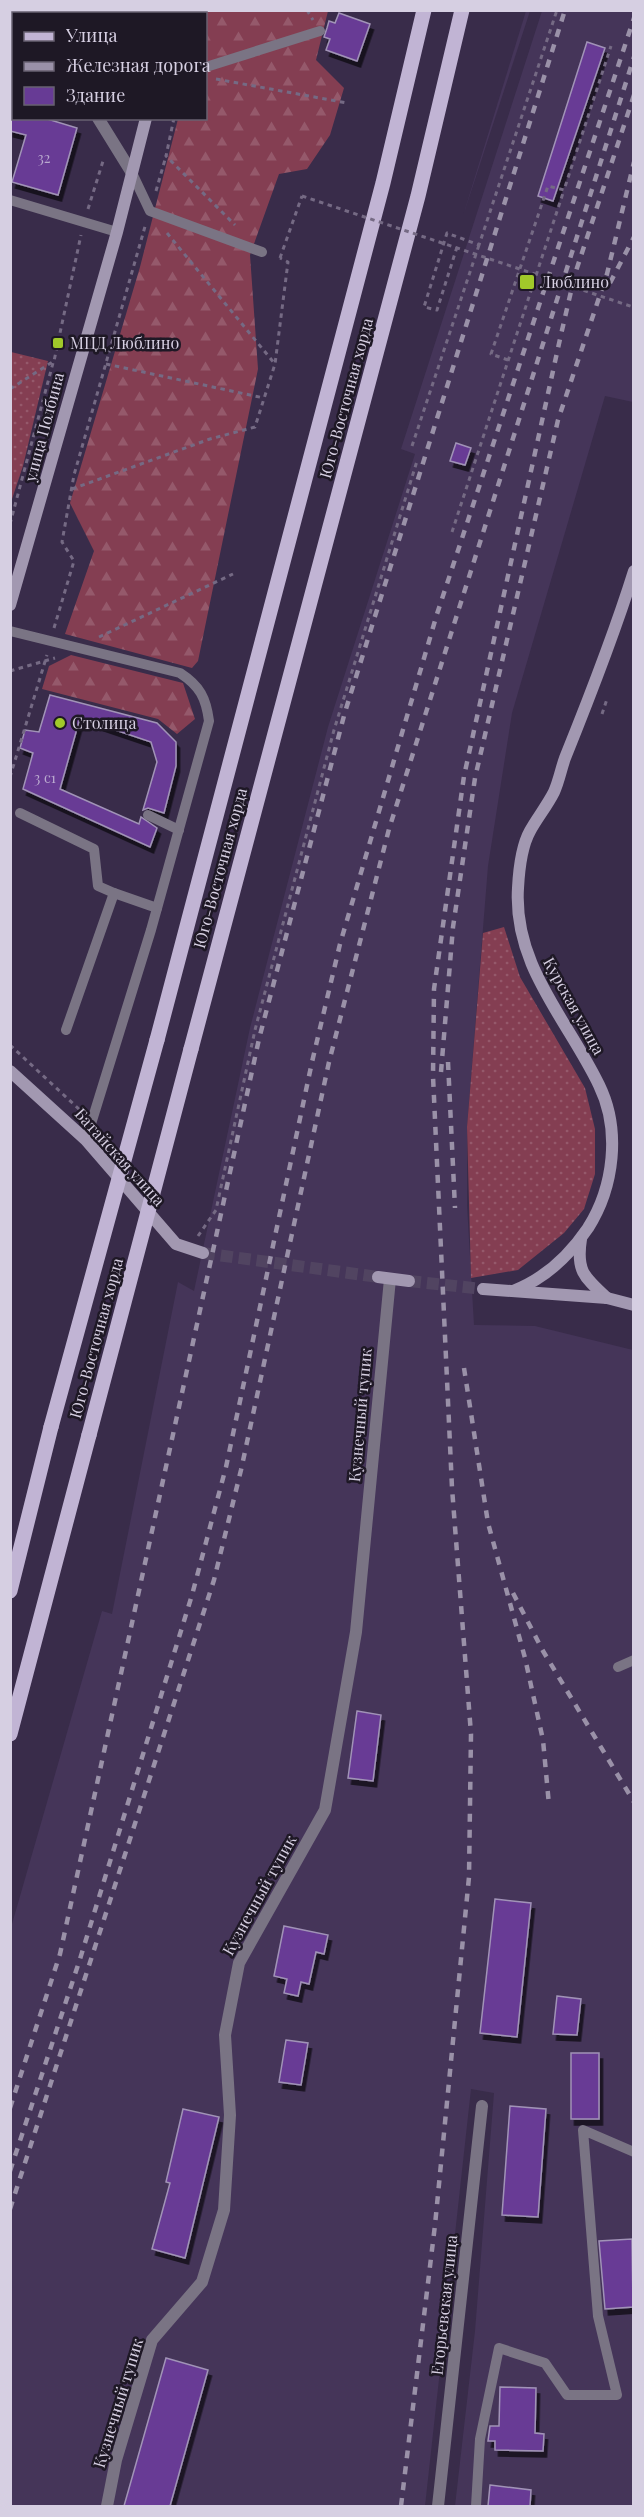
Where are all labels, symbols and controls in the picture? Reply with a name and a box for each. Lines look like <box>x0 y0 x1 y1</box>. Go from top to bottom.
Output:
legend <box>12 12 207 120</box>
text: Улица <box>65 23 117 47</box>
text: Железная дорога <box>66 53 211 77</box>
text: Здание <box>66 83 125 107</box>
house number: 32 <box>37 148 51 167</box>
place label: Люблино <box>539 271 609 292</box>
marker: Люблино <box>518 273 536 291</box>
street label: Юго-Восточная хорда <box>314 315 377 480</box>
place label: МЦД Люблино <box>70 332 179 353</box>
marker: МЦД Люблино <box>51 336 65 350</box>
street label: улица Полбина <box>19 370 68 485</box>
place label: Столица <box>72 712 136 733</box>
marker: Столица <box>53 716 67 730</box>
house number: 3 с1 <box>34 768 56 787</box>
street label: Юго-Восточная хорда <box>188 785 251 950</box>
street label: Курская улица <box>539 953 610 1058</box>
street label: Батайская улица <box>71 1103 170 1210</box>
street label: Юго-Восточная хорда <box>64 1255 127 1420</box>
street label: Кузнечный тупик <box>343 1347 376 1483</box>
street label: Кузнечный тупик <box>217 1831 300 1959</box>
street label: Егорьевская улица <box>426 2234 461 2376</box>
street label: Кузнечный тупик <box>88 2336 147 2470</box>

